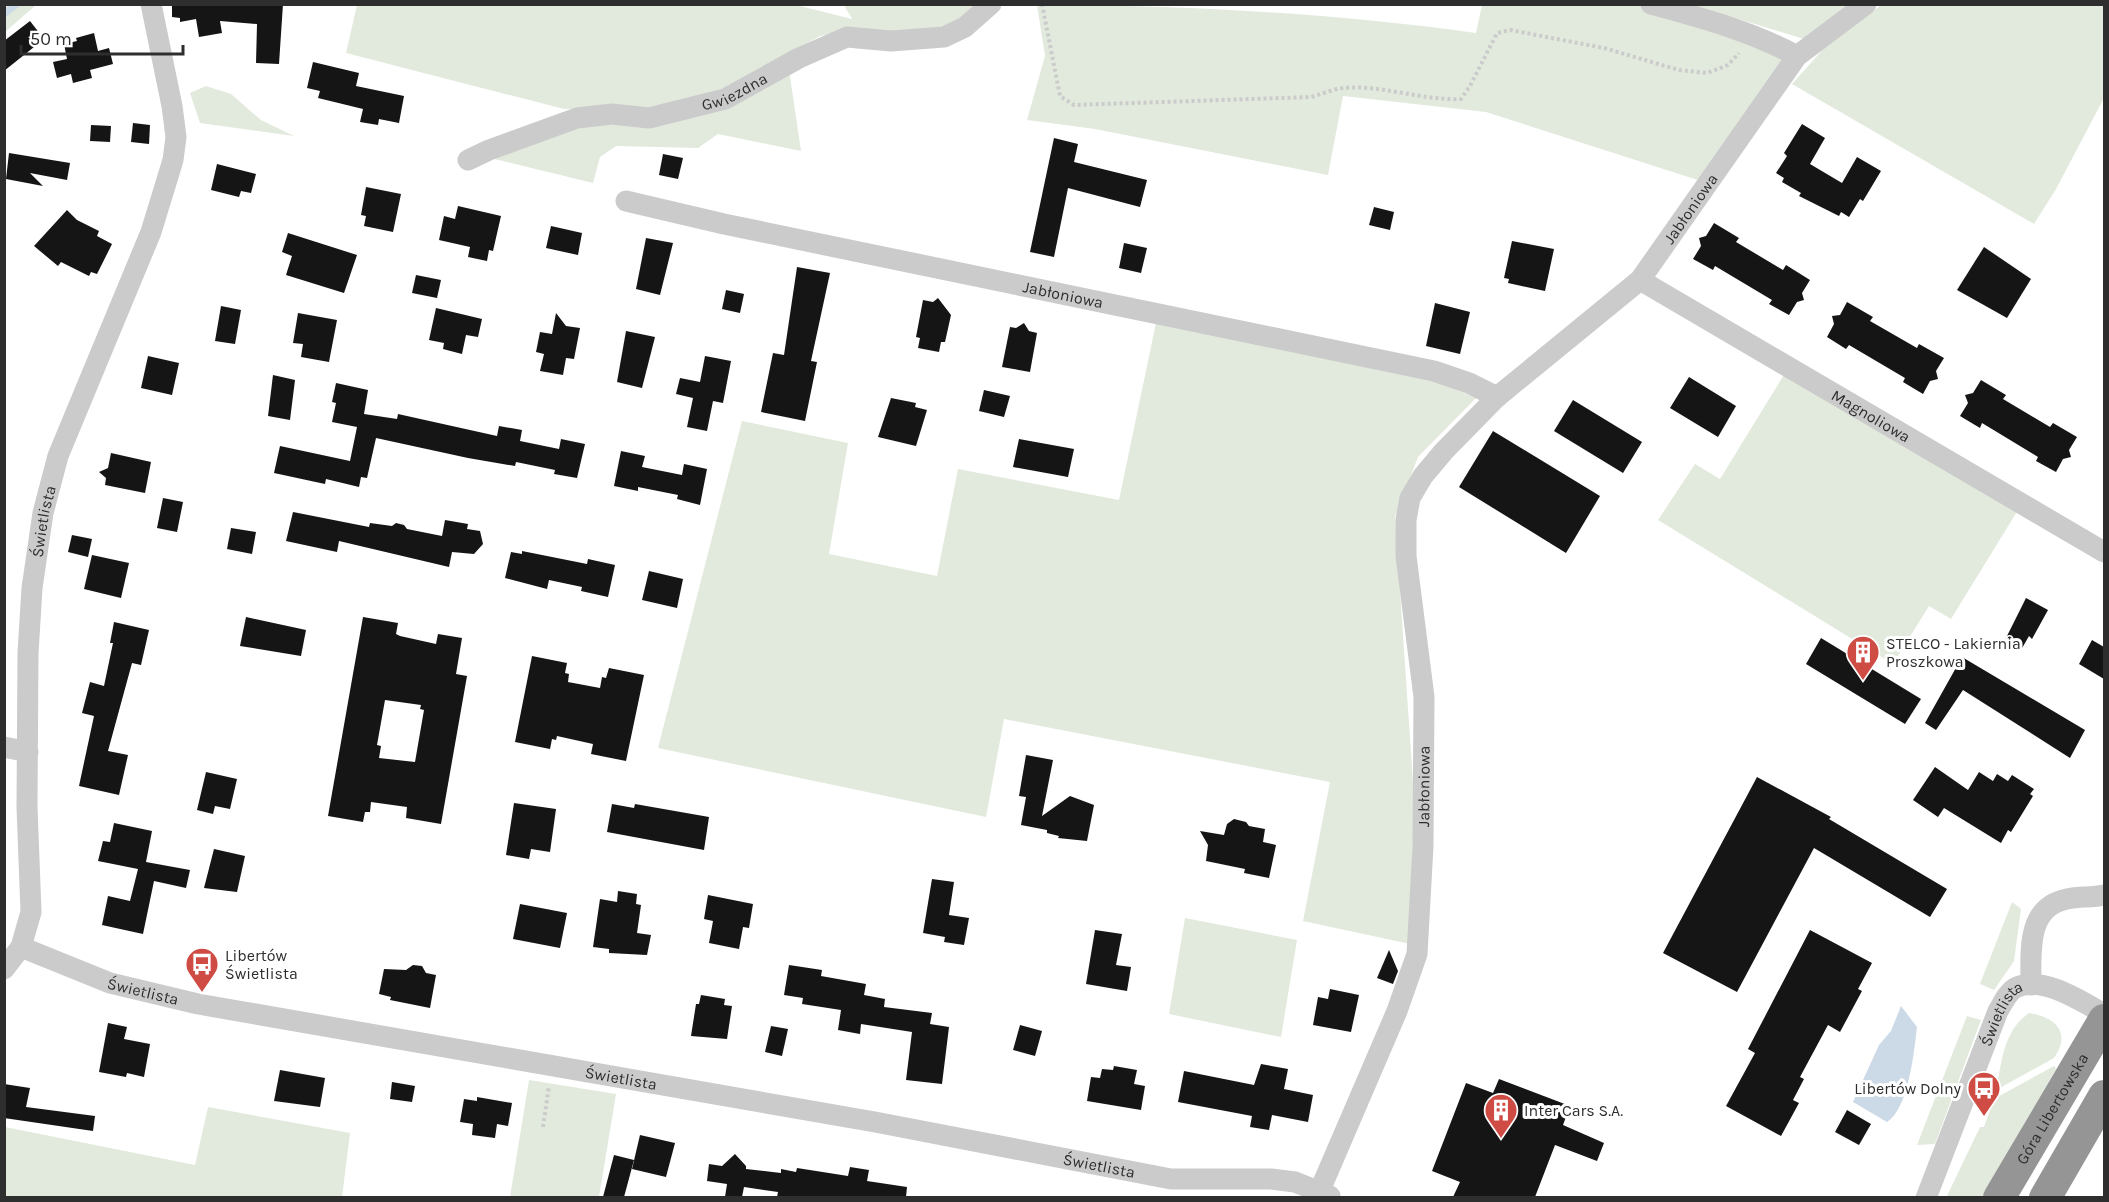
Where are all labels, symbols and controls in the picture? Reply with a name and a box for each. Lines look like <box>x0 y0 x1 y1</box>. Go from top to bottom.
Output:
scale bar <box>21 18 183 56</box>
text: 50 m <box>30 28 72 50</box>
street label: Gwiezdna <box>700 68 770 114</box>
street label: Jabłoniowa <box>1659 170 1721 247</box>
street label: Jabłoniowa <box>1021 277 1105 312</box>
street label: Magnoliowa <box>1828 385 1914 446</box>
street label: Świetlista <box>27 483 59 559</box>
building icon: STELCO - Lakiernia Proszkowa <box>1845 634 1881 681</box>
place label: STELCO - Lakiernia Proszkowa <box>1886 634 2021 671</box>
street label: Jabłoniowa <box>1414 746 1433 827</box>
bus stop icon: Libertów Świetlista <box>184 946 220 993</box>
place label: Libertów Świetlista <box>225 946 298 983</box>
street label: Świetlista <box>105 973 181 1009</box>
street label: Świetlista <box>1976 976 2025 1049</box>
street label: Góra Libertowska <box>2012 1049 2092 1167</box>
street label: Świetlista <box>584 1062 659 1093</box>
bus stop icon: Libertów Dolny <box>1966 1070 2002 1117</box>
place label: Libertów Dolny <box>1854 1079 1962 1098</box>
building icon: Inter Cars S.A. <box>1483 1092 1519 1139</box>
place label: Inter Cars S.A. <box>1524 1101 1623 1120</box>
street label: Świetlista <box>1062 1149 1137 1181</box>

